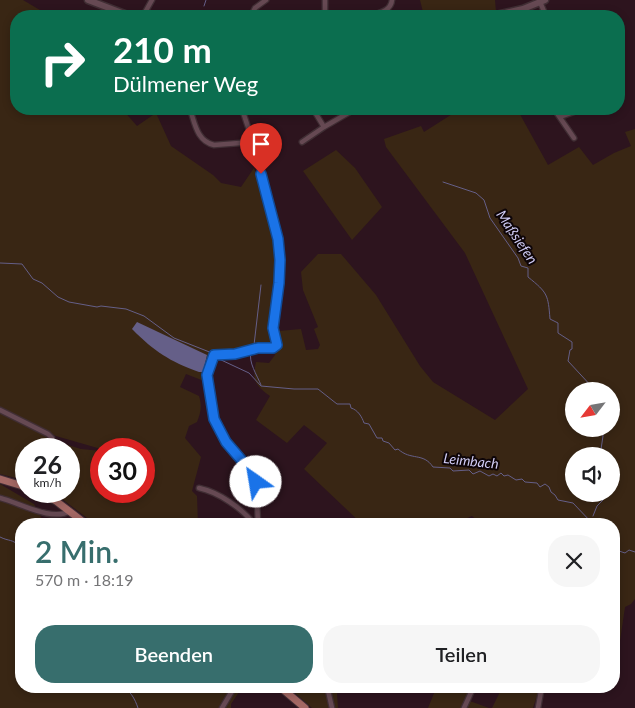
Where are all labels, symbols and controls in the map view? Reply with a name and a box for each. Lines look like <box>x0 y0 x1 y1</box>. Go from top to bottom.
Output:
text: 210 m <box>113 28 212 70</box>
icon: right <box>30 30 95 95</box>
text: Dülmener Weg <box>113 70 258 97</box>
pin <box>240 123 282 174</box>
icon: arrive <box>247 130 275 158</box>
water label: Maßsiefen <box>493 207 542 267</box>
north arrow <box>565 382 620 438</box>
map controls <box>565 382 620 502</box>
speed limit sign: 30 <box>90 438 155 503</box>
button: sound <box>565 447 620 502</box>
text: 26 <box>33 449 62 479</box>
water label: Leimbach <box>443 449 499 472</box>
position arrow <box>229 455 281 507</box>
text: km/h <box>33 475 62 490</box>
text: 2 Min. <box>35 533 119 569</box>
button: close <box>548 535 600 587</box>
text: 570 m · 18:19 <box>35 570 134 589</box>
button: Beenden <box>35 625 313 683</box>
button: Teilen <box>323 625 600 683</box>

